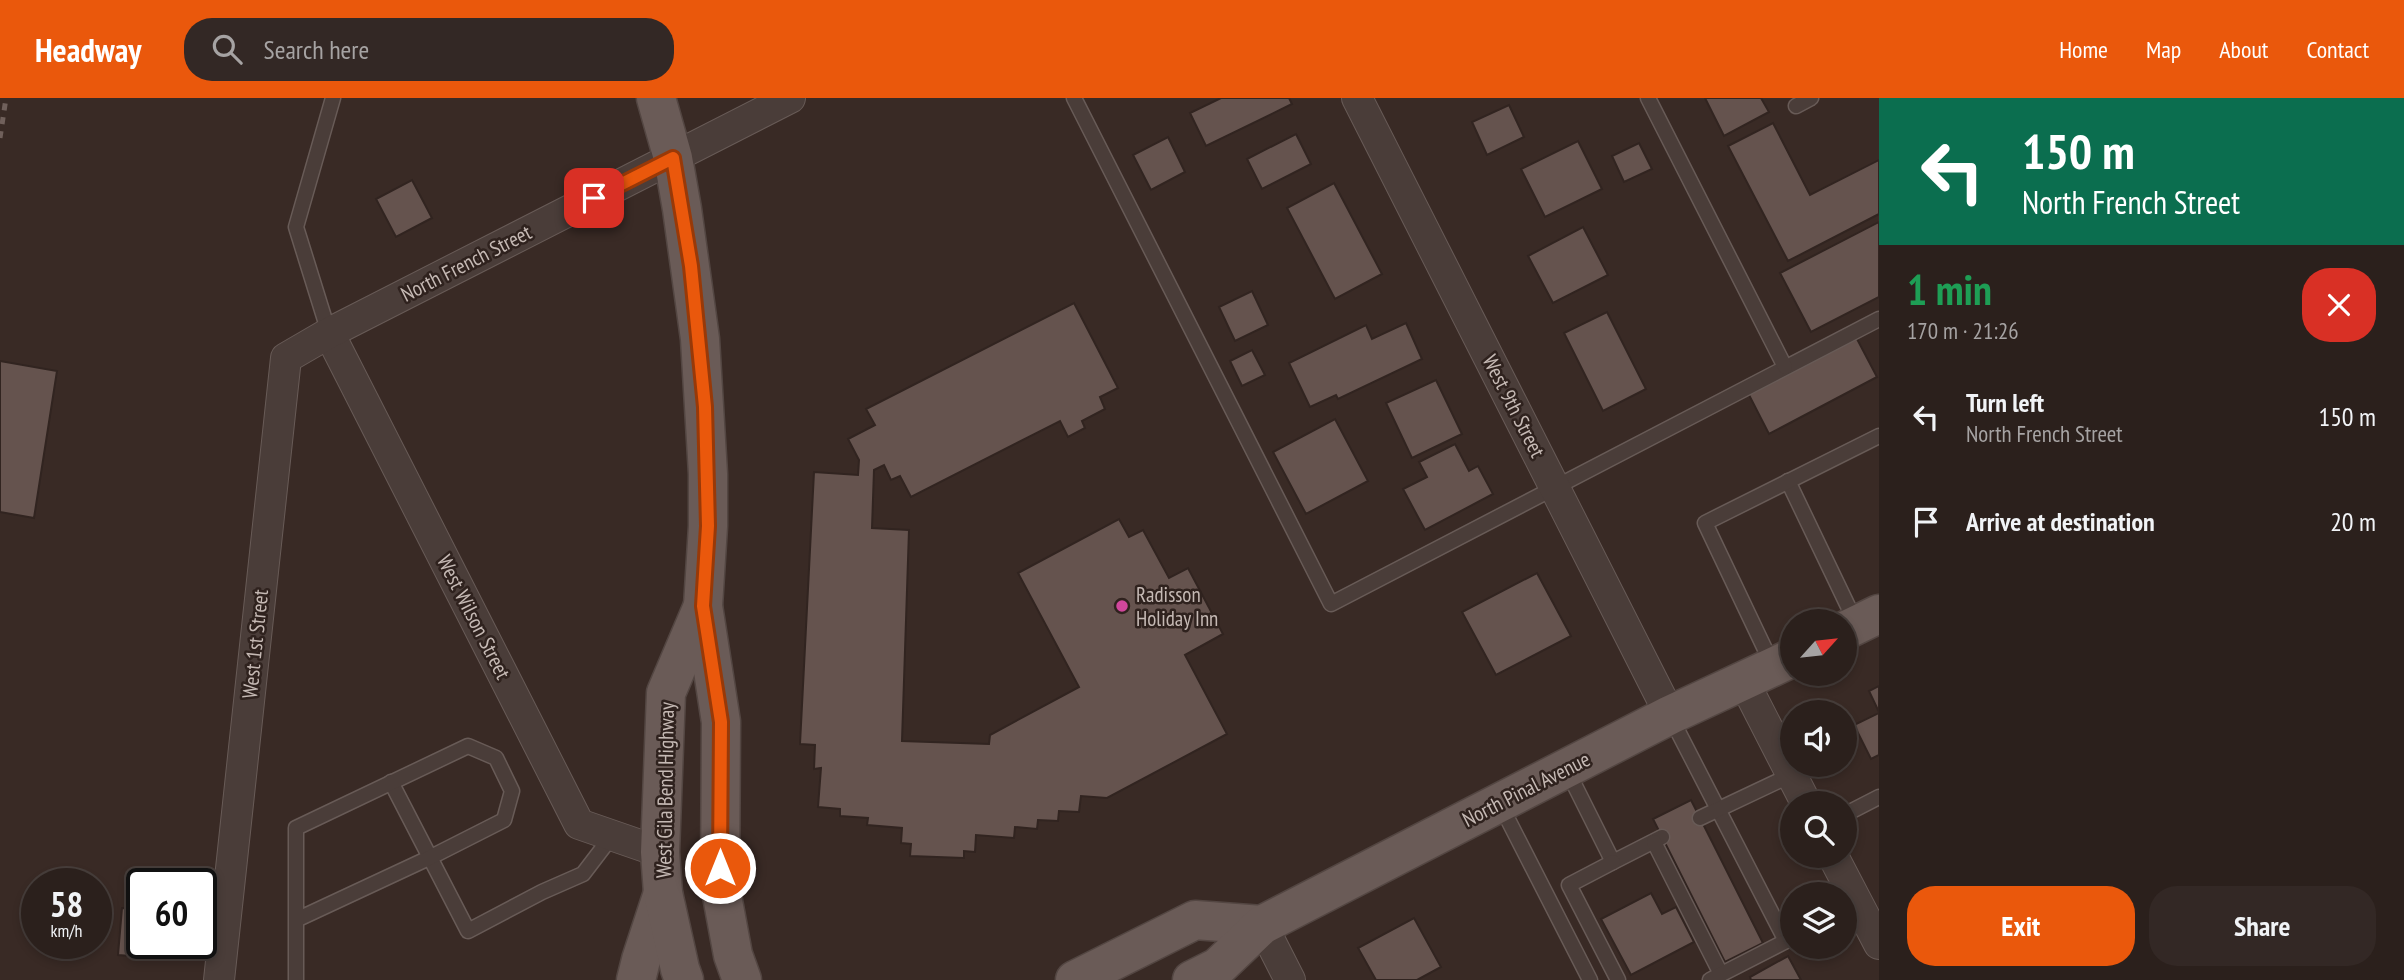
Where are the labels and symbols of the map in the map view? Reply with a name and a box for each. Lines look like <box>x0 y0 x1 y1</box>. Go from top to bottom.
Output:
pin <box>564 168 624 228</box>
street label: North French Street <box>396 218 536 308</box>
street label: West 9th Street <box>1477 350 1551 462</box>
street label: West Wilson Street <box>431 550 517 684</box>
place label: Radisson Holiday Inn <box>1136 581 1218 632</box>
street label: West 1st Street <box>236 588 274 700</box>
marker: Radisson Holiday Inn <box>1114 598 1130 614</box>
north arrow <box>1780 609 1857 686</box>
street label: West Gila Bend Highway <box>650 702 680 878</box>
street label: North Pinal Avenue <box>1458 745 1594 833</box>
position arrow <box>683 831 757 905</box>
speed limit sign: 60 <box>126 868 217 959</box>

